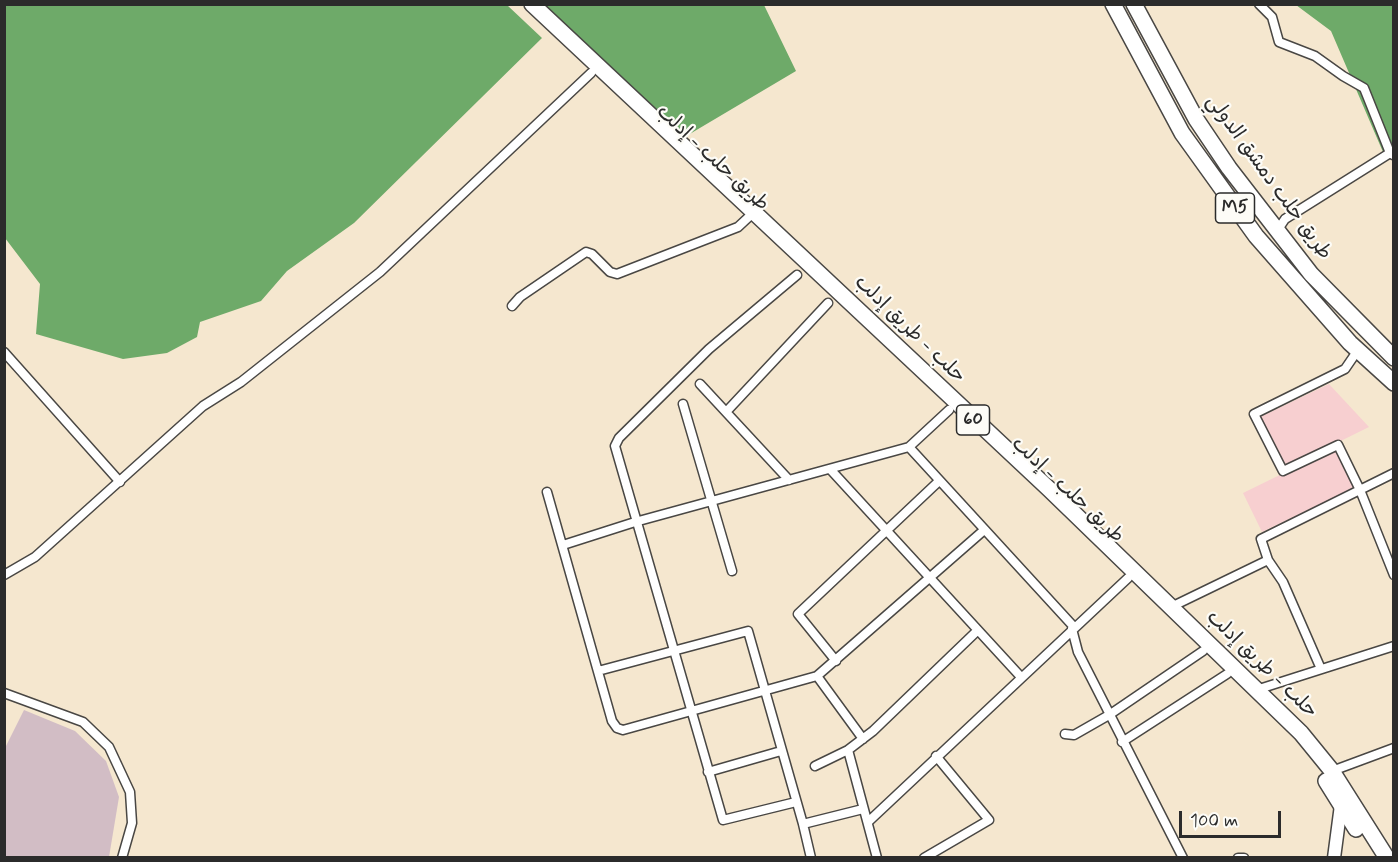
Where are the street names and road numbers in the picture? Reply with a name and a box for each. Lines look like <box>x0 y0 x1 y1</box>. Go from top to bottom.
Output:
street label: طريق حلب دمشق الدولي <box>1200 91 1336 265</box>
street label: طريق حلب - إدلب <box>651 101 773 217</box>
road number: M5 <box>1216 193 1254 223</box>
street label: حلب - طريق إدلب <box>848 271 970 389</box>
road number: 60 <box>956 405 990 435</box>
street label: طريق حلب - إدلب <box>1006 433 1128 549</box>
street label: حلب - طريق إدلب <box>1200 606 1322 724</box>

